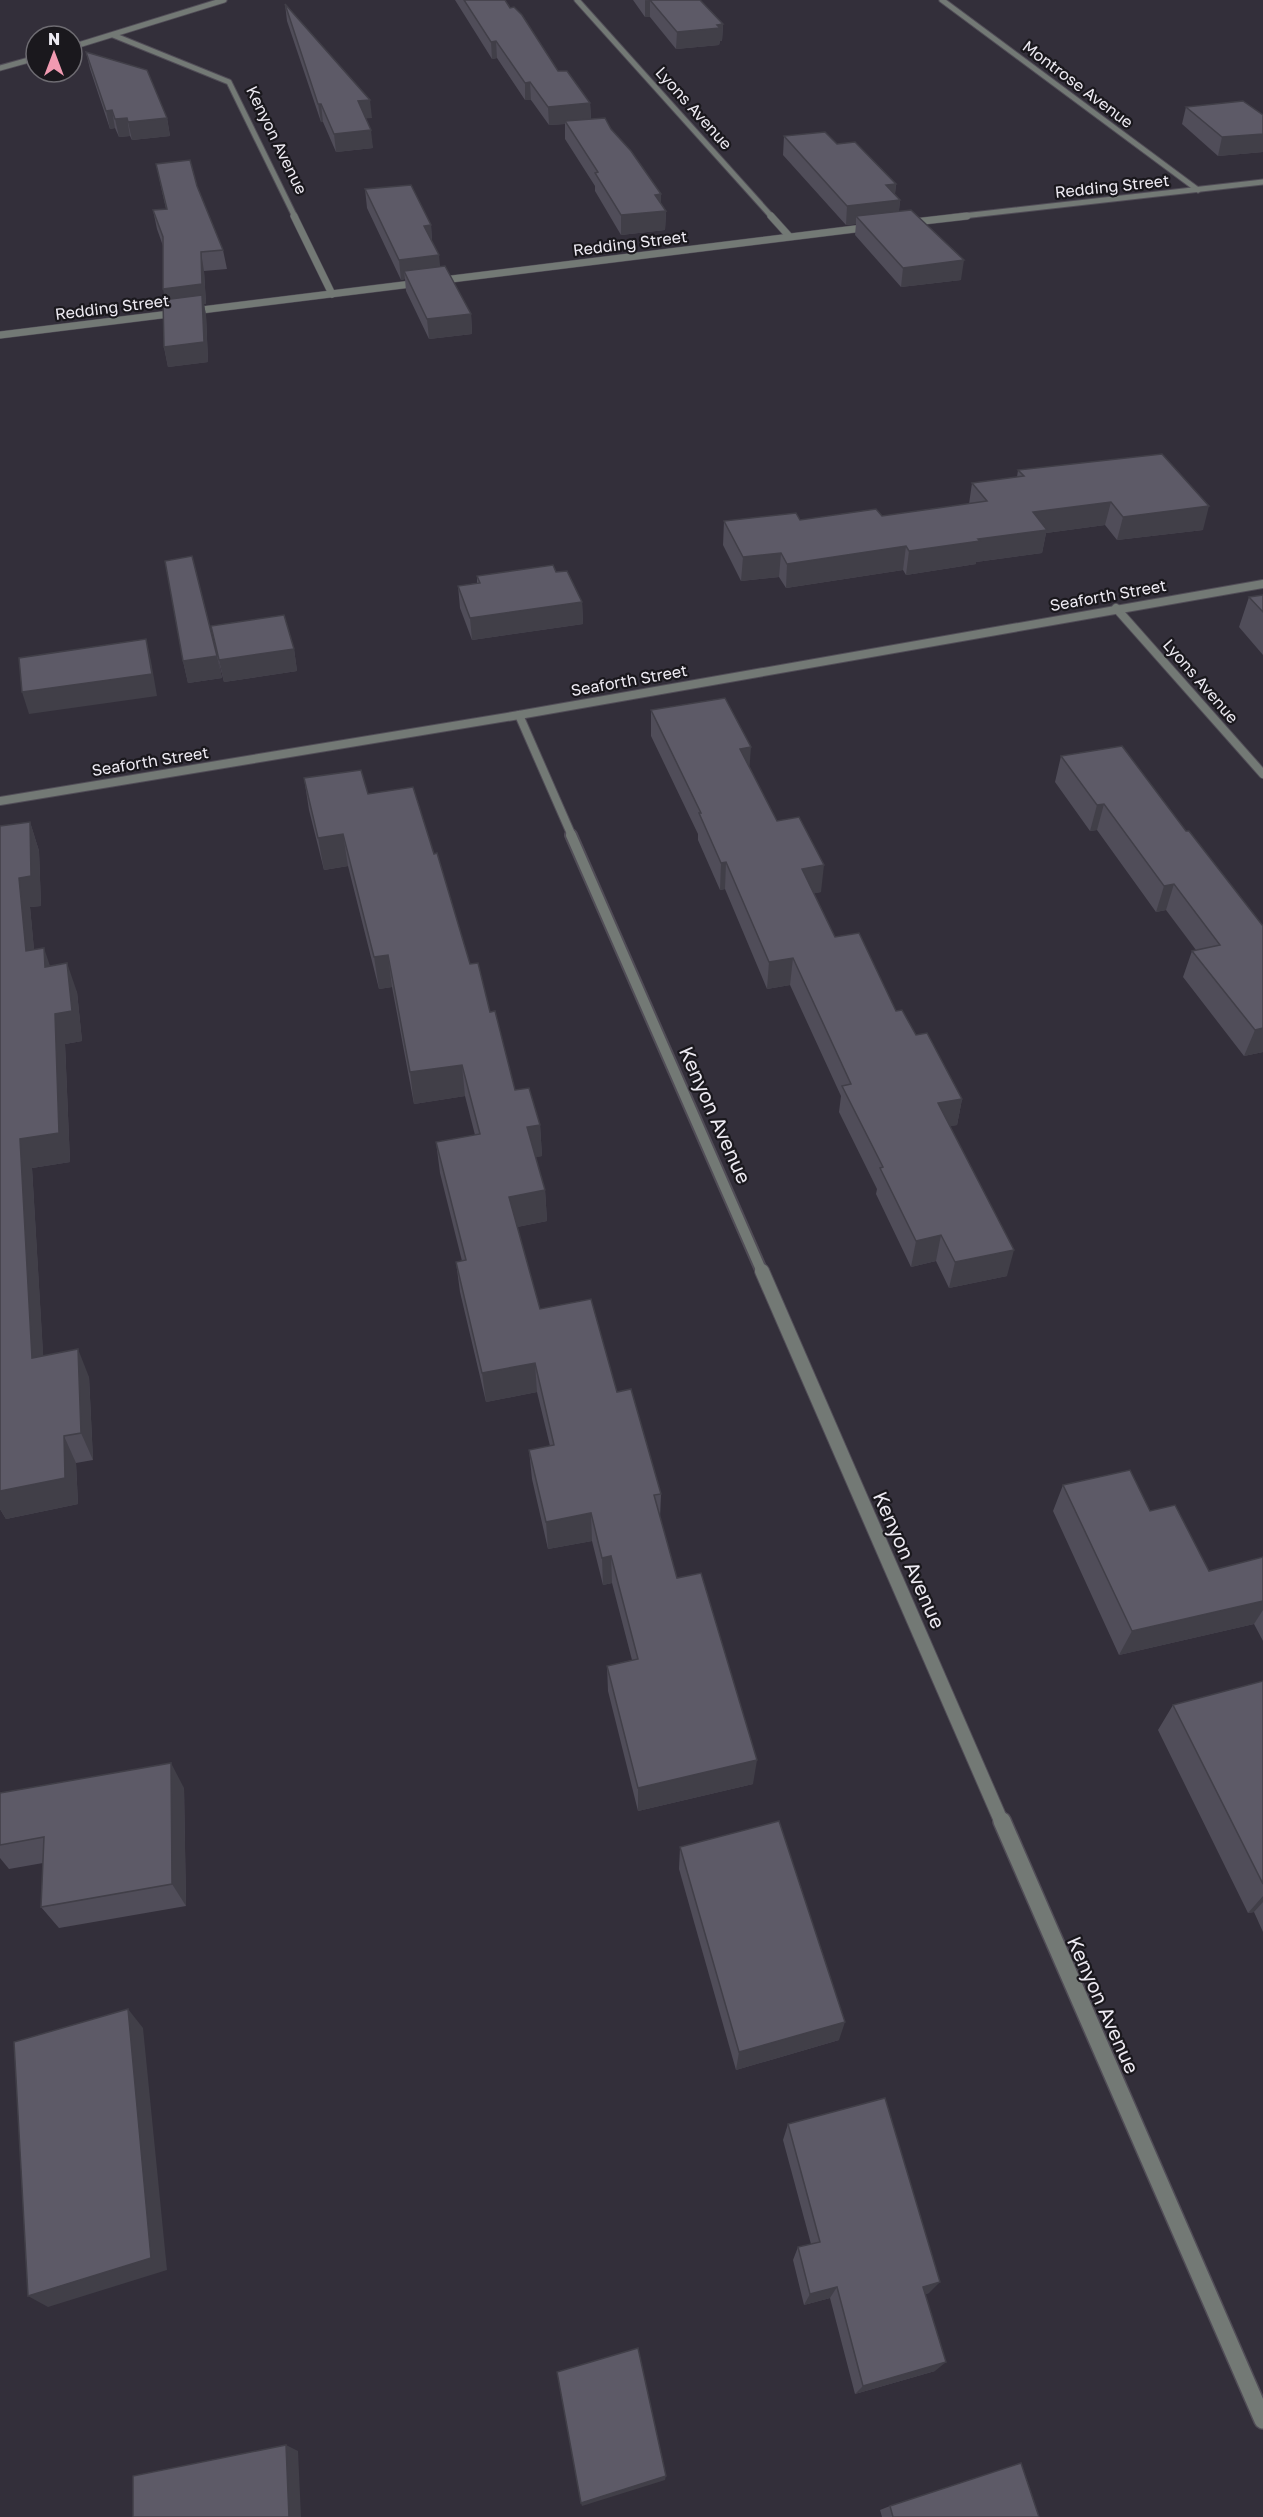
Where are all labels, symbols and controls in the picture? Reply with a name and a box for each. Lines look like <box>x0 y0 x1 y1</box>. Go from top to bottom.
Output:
north arrow <box>24 24 84 84</box>
text: N <box>48 29 60 49</box>
street label: Montrose Avenue <box>1019 36 1137 132</box>
street label: Lyons Avenue <box>651 62 737 154</box>
street label: Kenyon Avenue <box>242 83 312 197</box>
street label: Redding Street <box>1054 170 1170 202</box>
street label: Redding Street <box>572 226 688 260</box>
street label: Redding Street <box>54 290 170 324</box>
street label: Seaforth Street <box>1048 575 1168 615</box>
street label: Lyons Avenue <box>1159 635 1243 727</box>
street label: Seaforth Street <box>569 660 689 700</box>
street label: Seaforth Street <box>90 742 210 780</box>
street label: Kenyon Avenue <box>675 1042 757 1187</box>
street label: Kenyon Avenue <box>869 1487 951 1632</box>
street label: Kenyon Avenue <box>1063 1932 1145 2077</box>

